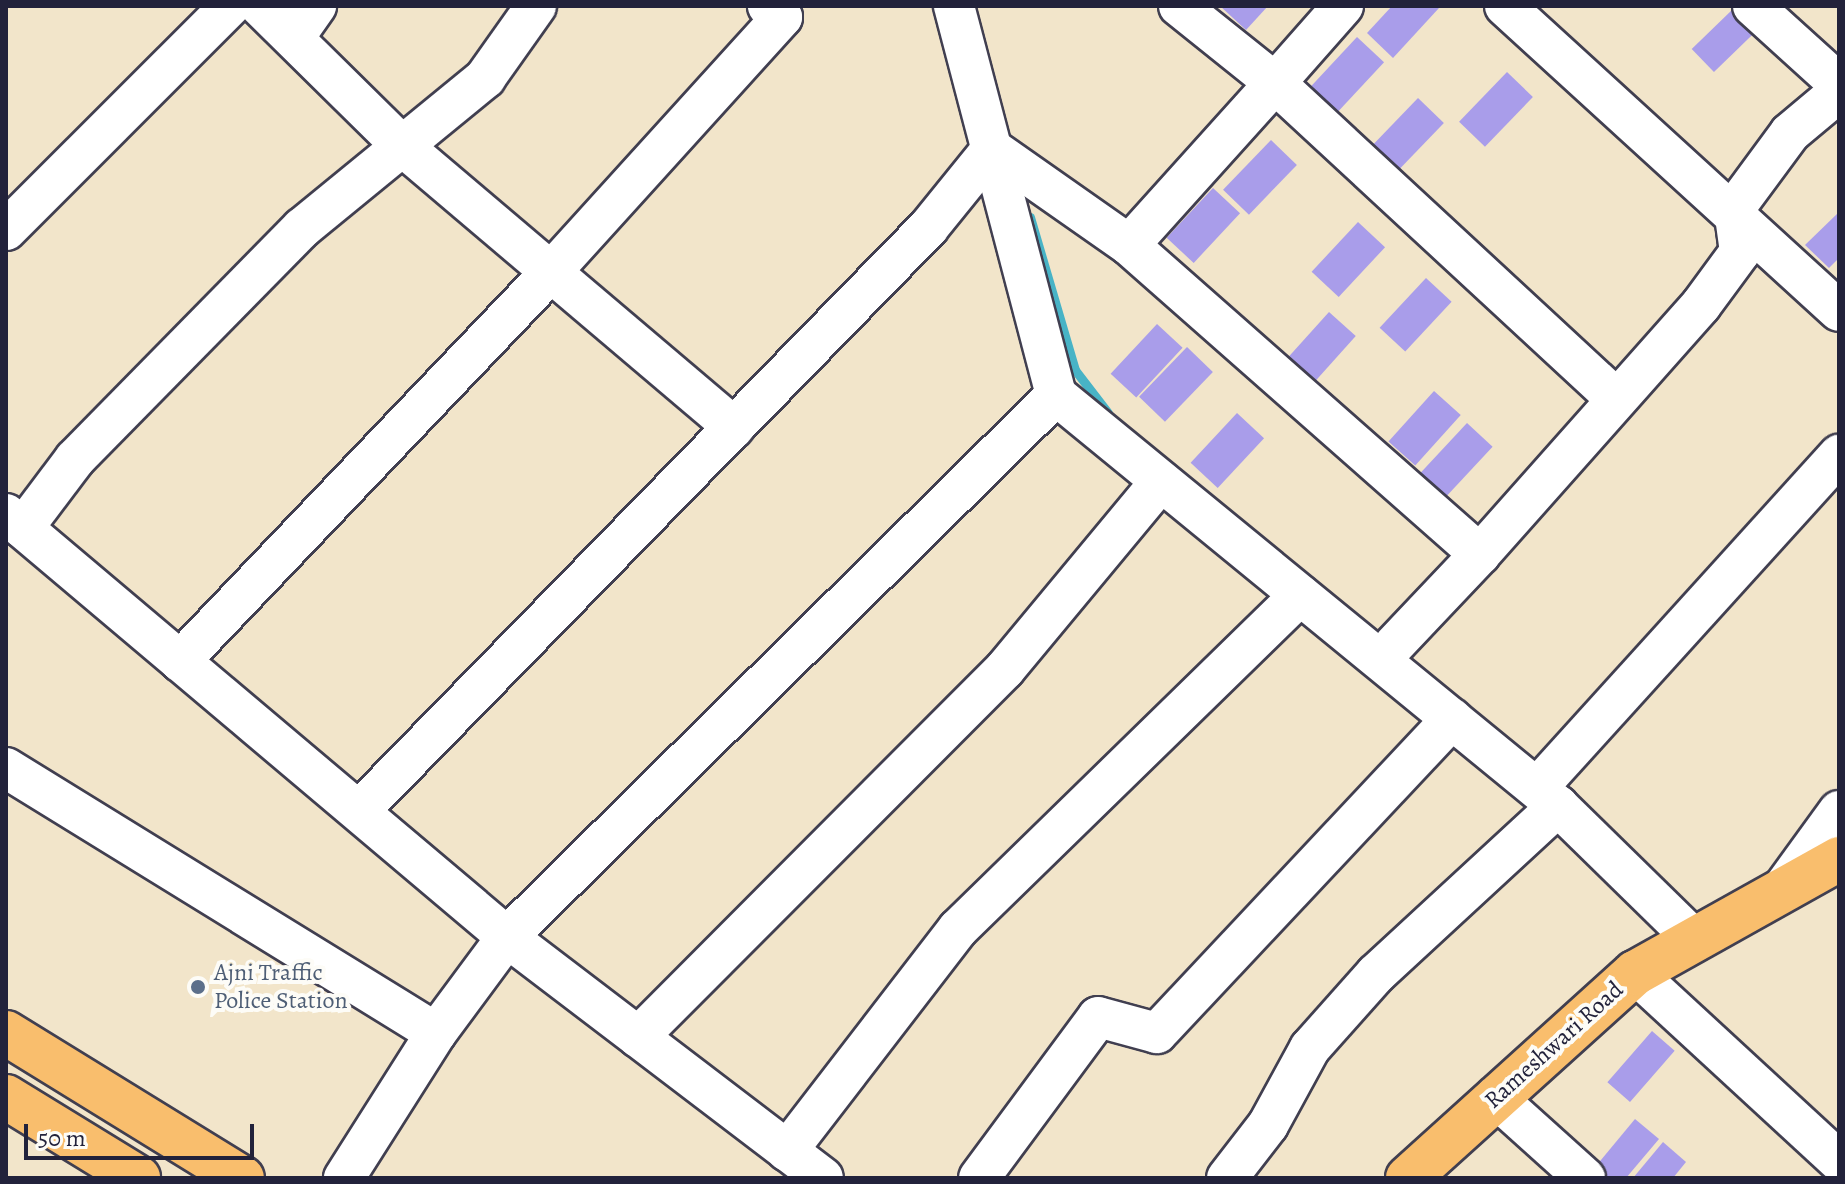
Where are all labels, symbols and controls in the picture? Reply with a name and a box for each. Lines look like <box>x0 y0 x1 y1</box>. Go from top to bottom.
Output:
place label: Ajni Traffic Police Station <box>214 959 348 1015</box>
street label: Rameshwari Road <box>1479 975 1629 1115</box>
marker: Ajni Traffic Police Station <box>189 978 207 996</box>
scale bar <box>28 1108 258 1158</box>
text: 50 m <box>38 1122 86 1154</box>

